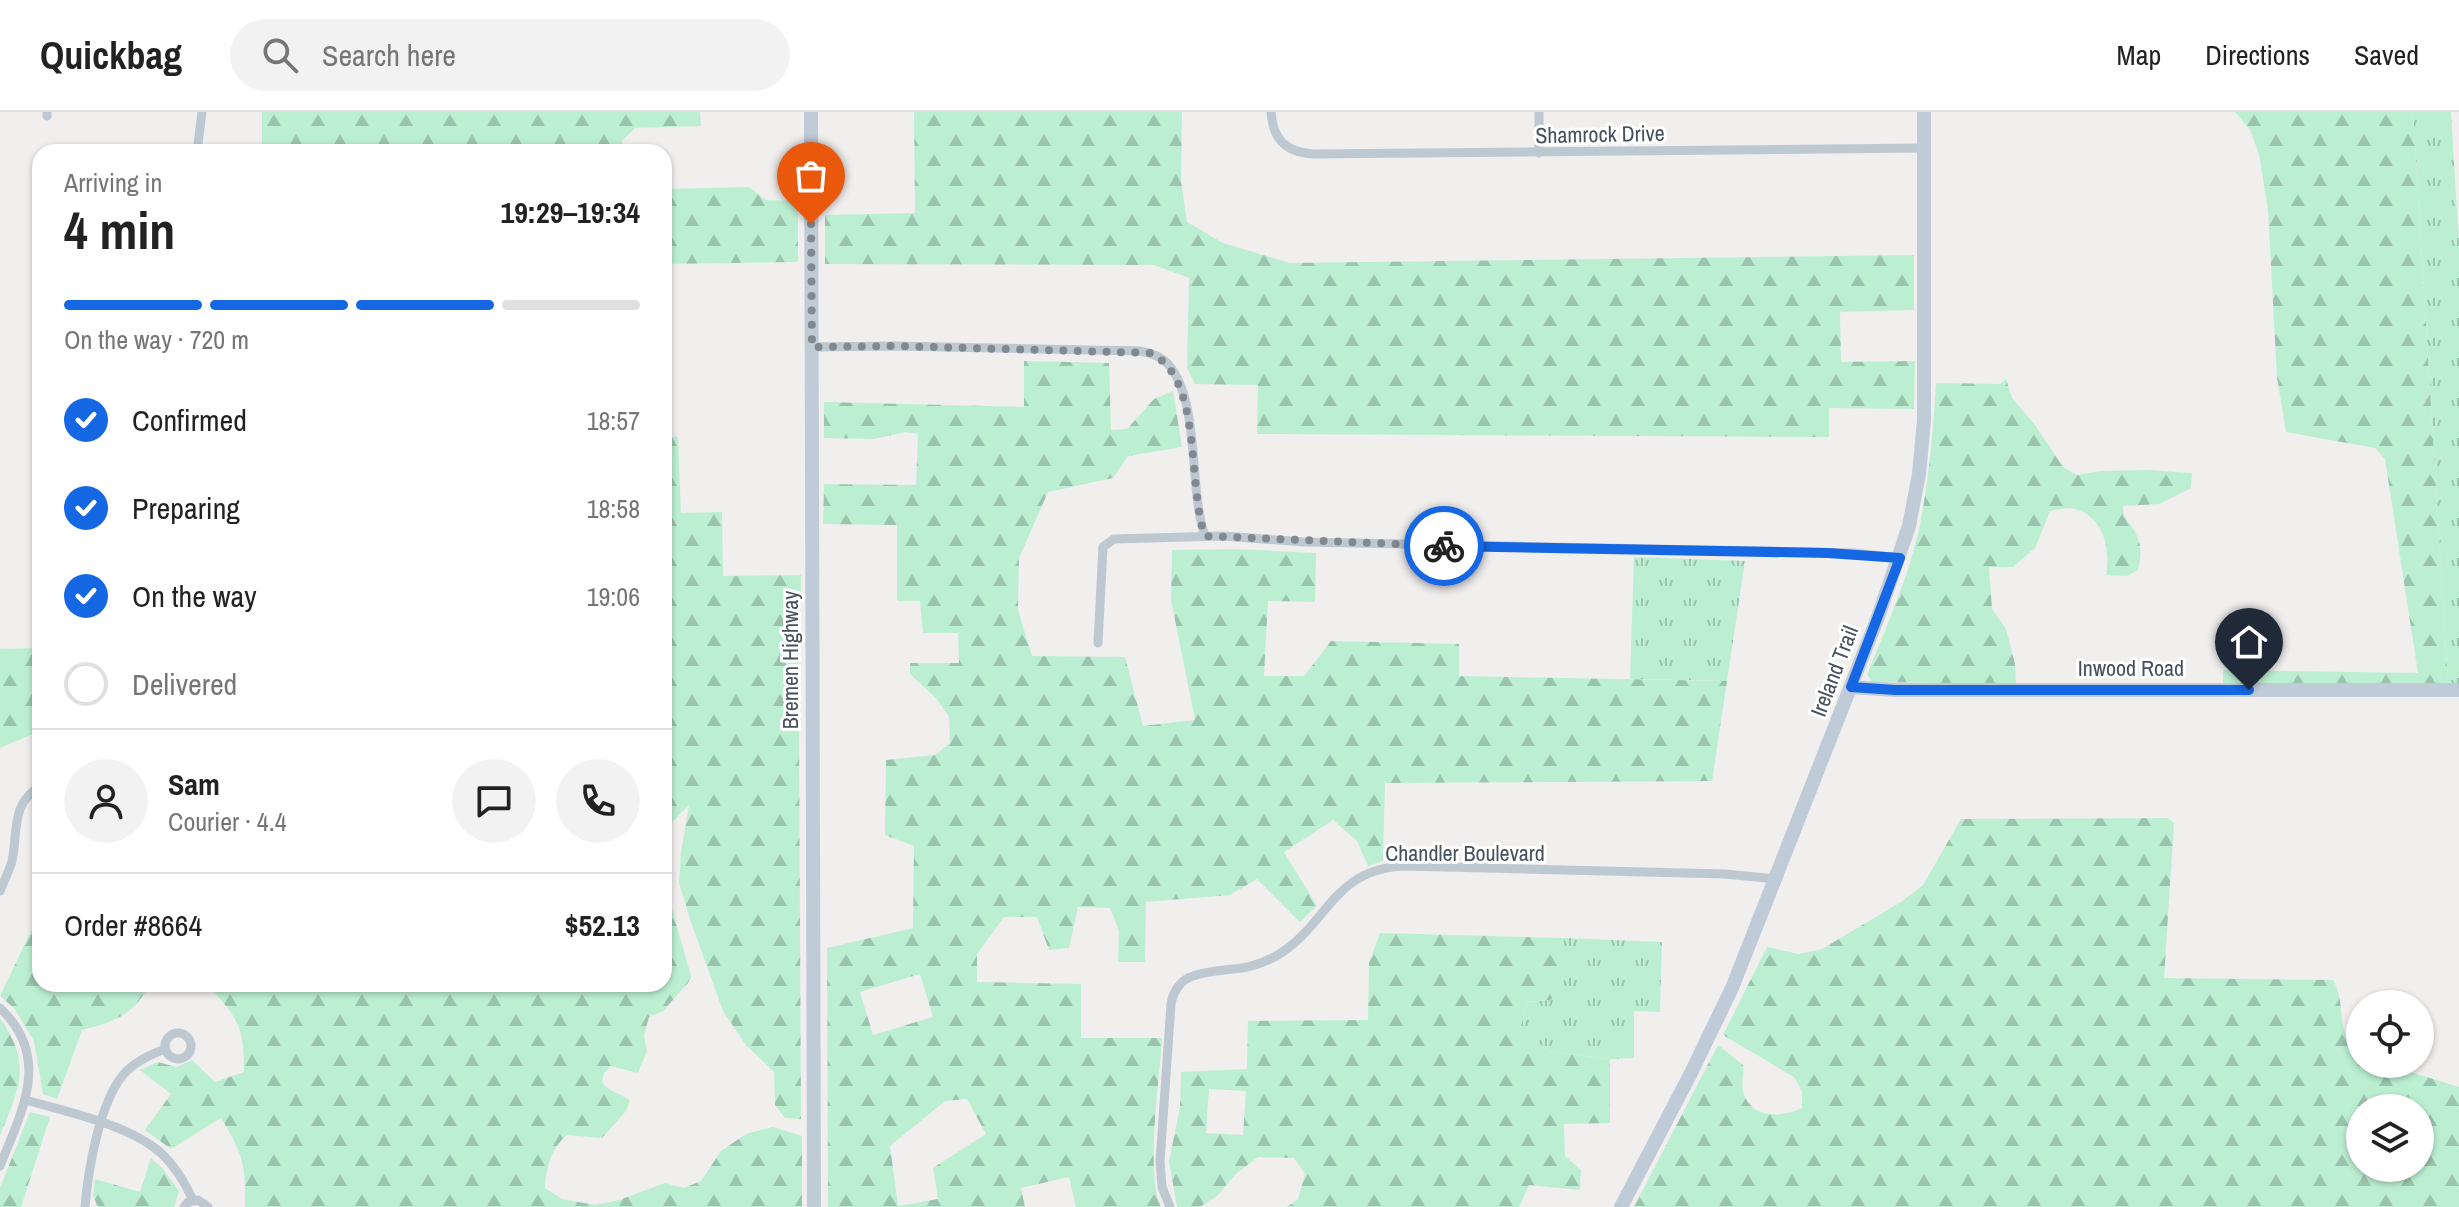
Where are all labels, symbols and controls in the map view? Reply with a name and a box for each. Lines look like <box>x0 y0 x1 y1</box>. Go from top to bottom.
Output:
search box <box>230 19 790 91</box>
text: Quickbag <box>40 30 182 81</box>
icon: search <box>258 33 302 77</box>
text: Search here <box>322 35 456 75</box>
text: Map <box>2117 36 2161 74</box>
text: Directions <box>2205 36 2310 74</box>
text: Saved <box>2354 36 2419 74</box>
street label: Shamrock Drive <box>1535 118 1665 150</box>
pin <box>777 142 845 224</box>
icon: bag <box>789 154 833 198</box>
text: Arriving in <box>64 165 162 200</box>
text: 19:29–19:34 <box>501 192 640 232</box>
text: 4 min <box>64 195 175 265</box>
text: On the way · 720 m <box>64 322 249 357</box>
icon: check <box>64 398 108 442</box>
text: Confirmed <box>132 400 247 440</box>
text: 18:57 <box>587 403 640 438</box>
icon: check <box>64 486 108 530</box>
text: Preparing <box>132 488 240 528</box>
text: 18:58 <box>587 491 640 526</box>
courier <box>1404 506 1484 586</box>
icon: bike <box>1422 524 1466 568</box>
icon: check <box>64 574 108 618</box>
text: On the way <box>132 576 256 616</box>
text: 19:06 <box>587 579 640 614</box>
street label: Bremen Highway <box>775 591 805 729</box>
pin <box>2215 608 2283 690</box>
icon: home <box>2227 620 2271 664</box>
street label: Ireland Trail <box>1803 621 1865 721</box>
street label: Inwood Road <box>2078 653 2184 683</box>
text: Delivered <box>132 664 237 704</box>
button: person <box>64 759 148 843</box>
button: chat <box>452 759 536 843</box>
button: phone <box>556 759 640 843</box>
text: Sam <box>168 764 220 804</box>
text: Courier · 4.4 <box>168 804 287 839</box>
street label: Chandler Boulevard <box>1385 838 1545 868</box>
text: Order #8664 <box>64 905 202 945</box>
text: $52.13 <box>565 905 640 945</box>
map controls <box>2346 990 2434 1182</box>
button: locate <box>2346 990 2434 1078</box>
button: layers <box>2346 1094 2434 1182</box>

